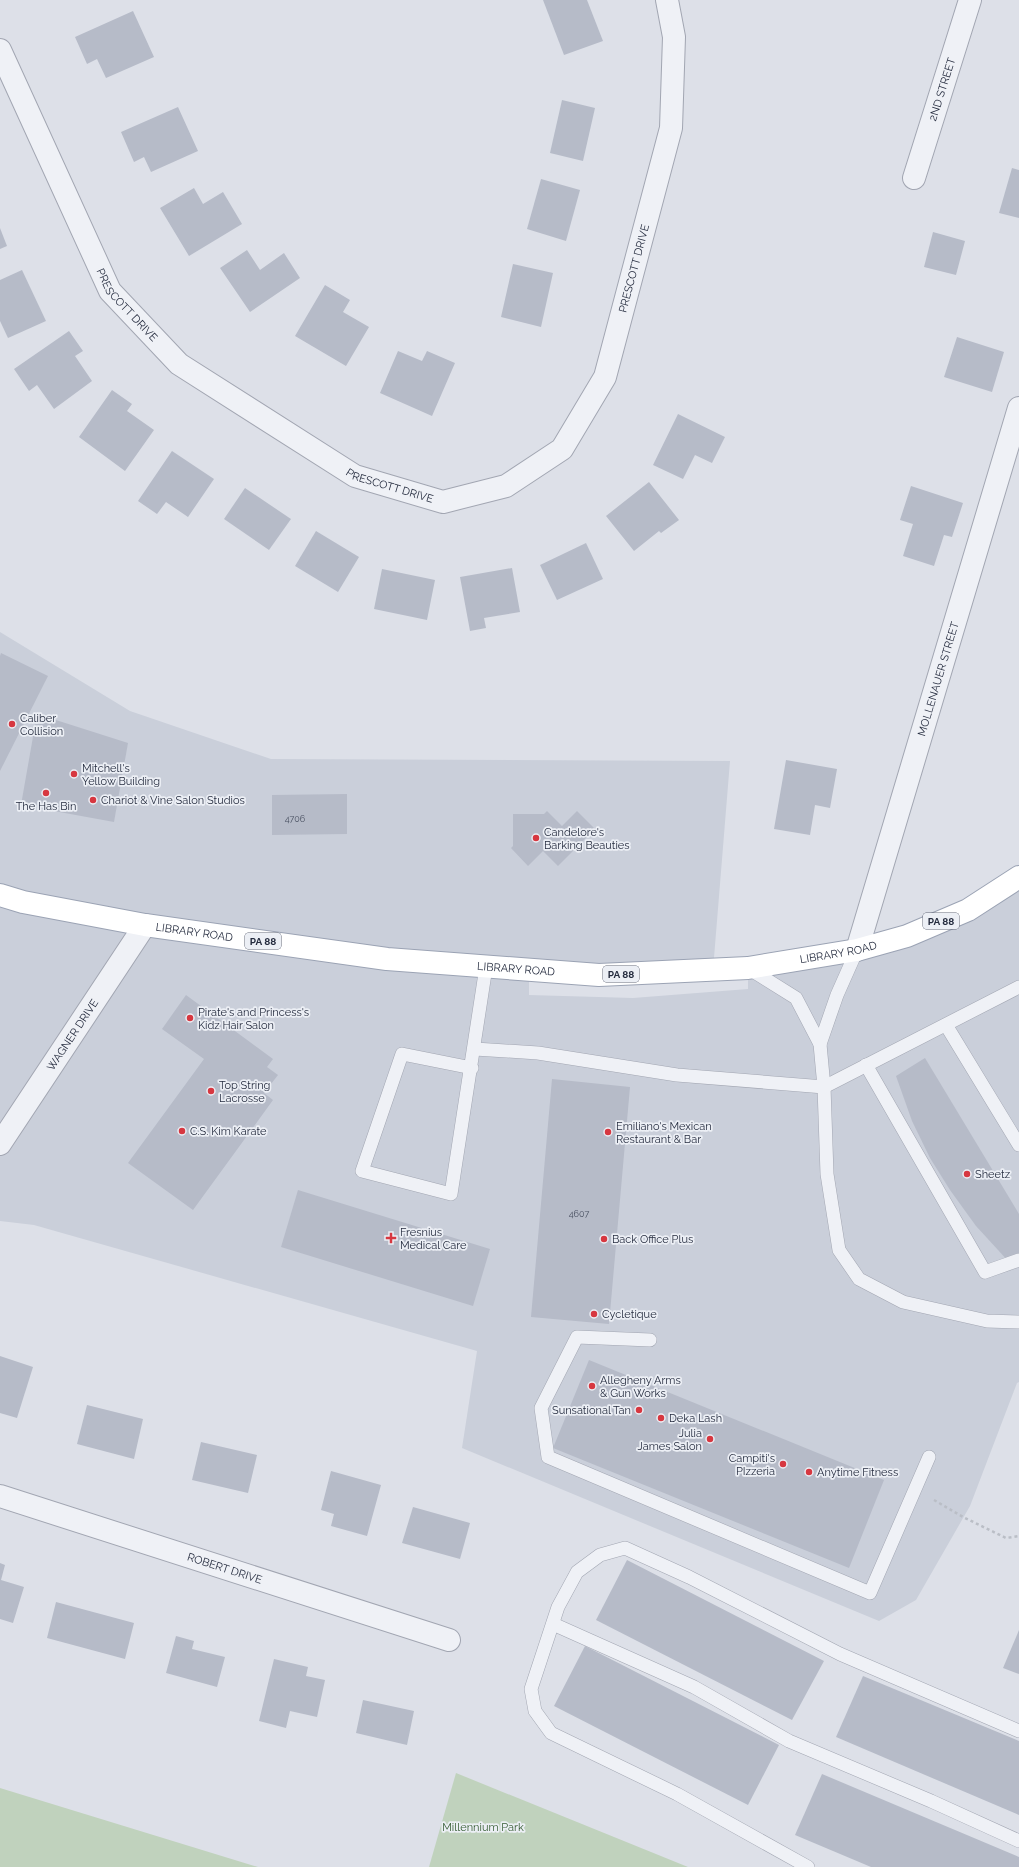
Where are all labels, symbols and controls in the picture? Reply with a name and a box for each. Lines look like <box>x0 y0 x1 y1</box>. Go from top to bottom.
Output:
street label: 2ND STREET <box>926 56 958 123</box>
street label: PRESCOTT DRIVE <box>616 223 652 314</box>
street label: PRESCOTT DRIVE <box>94 266 161 344</box>
street label: PRESCOTT DRIVE <box>344 465 435 505</box>
street label: MOLLENAUER STREET <box>915 620 961 738</box>
place label: Caliber Collision <box>20 712 63 738</box>
marker: Caliber Collision <box>7 719 17 729</box>
place label: Mitchell's Yellow Building <box>82 762 160 788</box>
marker: Mitchell's Yellow Building <box>69 769 79 779</box>
marker: The Has Bin <box>41 788 51 798</box>
place label: Chariot & Vine Salon Studios <box>101 794 245 807</box>
marker: Chariot & Vine Salon Studios <box>88 795 98 805</box>
place label: The Has Bin <box>16 800 76 813</box>
house number: 4706 <box>285 814 306 824</box>
place label: Candelore's Barking Beauties <box>544 826 630 852</box>
marker: Candelore's Barking Beauties <box>531 833 541 843</box>
road number: PA 88 <box>923 913 959 929</box>
street label: LIBRARY ROAD <box>155 920 234 944</box>
road number: PA 88 <box>245 933 281 949</box>
street label: LIBRARY ROAD <box>799 938 878 966</box>
street label: LIBRARY ROAD <box>477 959 556 978</box>
road number: PA 88 <box>603 966 639 982</box>
street label: WAGNER DRIVE <box>44 996 101 1073</box>
place label: Pirate's and Princess's Kidz Hair Salon <box>198 1006 309 1032</box>
marker: Pirate's and Princess's Kidz Hair Salon <box>185 1013 195 1023</box>
place label: Top String Lacrosse <box>219 1079 270 1105</box>
marker: Top String Lacrosse <box>206 1086 216 1096</box>
place label: Emiliano's Mexican Restaurant & Bar <box>616 1120 712 1146</box>
place label: C.S. Kim Karate <box>190 1125 267 1138</box>
marker: C.S. Kim Karate <box>177 1126 187 1136</box>
marker: Emiliano's Mexican Restaurant & Bar <box>603 1127 613 1137</box>
place label: Sheetz <box>975 1168 1011 1181</box>
marker: Sheetz <box>962 1169 972 1179</box>
house number: 4607 <box>569 1209 589 1219</box>
place label: Fresnius Medical Care <box>400 1226 467 1252</box>
marker: Fresnius Medical Care <box>385 1232 397 1244</box>
place label: Back Office Plus <box>612 1233 693 1246</box>
marker: Back Office Plus <box>599 1234 609 1244</box>
place label: Cycletique <box>602 1308 657 1321</box>
marker: Cycletique <box>589 1309 599 1319</box>
place label: Allegheny Arms & Gun Works <box>600 1374 681 1400</box>
marker: Allegheny Arms & Gun Works <box>587 1381 597 1391</box>
place label: Sunsational Tan <box>552 1404 631 1417</box>
marker: Sunsational Tan <box>634 1405 644 1415</box>
place label: Deka Lash <box>669 1412 722 1425</box>
marker: Deka Lash <box>656 1413 666 1423</box>
place label: Julia James Salon <box>638 1427 702 1453</box>
marker: Julia James Salon <box>705 1434 715 1444</box>
place label: Campiti's PIzzeria <box>729 1452 775 1478</box>
marker: Campiti's PIzzeria <box>778 1459 788 1469</box>
place label: Anytime Fitness <box>817 1466 898 1479</box>
marker: Anytime Fitness <box>804 1467 814 1477</box>
street label: ROBERT DRIVE <box>186 1550 264 1586</box>
park label: Millennium Park <box>442 1821 524 1834</box>

